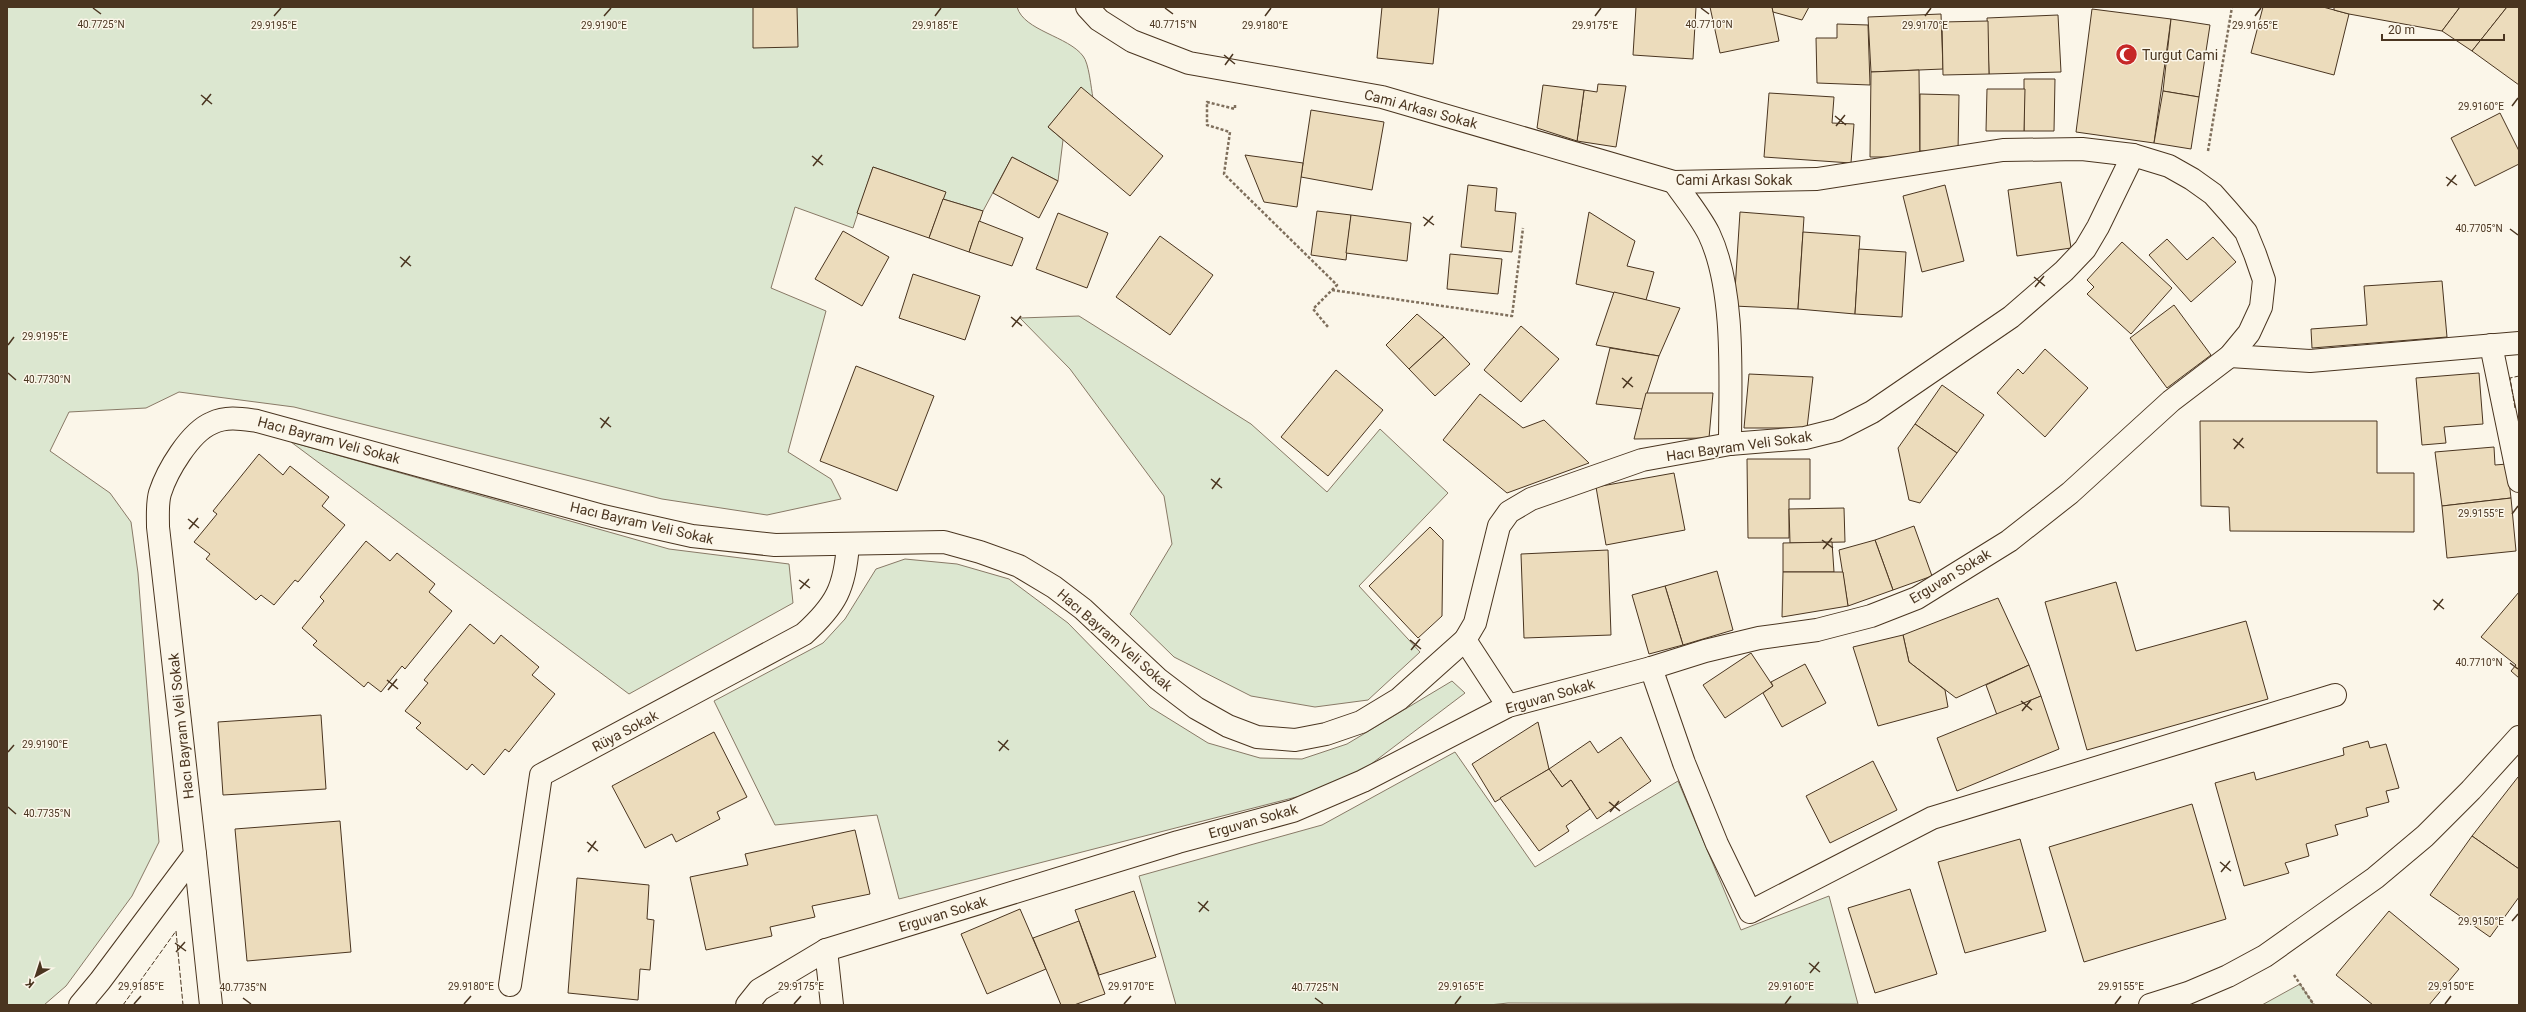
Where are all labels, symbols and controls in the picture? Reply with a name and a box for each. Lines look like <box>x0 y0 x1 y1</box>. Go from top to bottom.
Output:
scale bar <box>2382 16 2504 42</box>
text: 40.7725°N <box>77 19 125 30</box>
text: 40.7715°N <box>1149 19 1197 30</box>
text: 40.7710°N <box>1685 19 1733 30</box>
text: 29.9195°E <box>251 20 297 31</box>
text: 29.9190°E <box>581 20 627 31</box>
text: 29.9185°E <box>912 20 958 31</box>
text: 29.9180°E <box>1242 20 1288 31</box>
text: 29.9175°E <box>1572 20 1618 31</box>
text: 29.9170°E <box>1902 20 1948 31</box>
text: 29.9165°E <box>2232 20 2278 31</box>
text: 20 m <box>2388 23 2415 37</box>
mosque icon: Turgut Cami <box>2113 42 2139 68</box>
place label: Turgut Cami <box>2142 47 2218 63</box>
street label: Cami Arkası Sokak <box>1363 86 1480 132</box>
text: 29.9160°E <box>2458 101 2504 112</box>
street label: Cami Arkası Sokak <box>1676 172 1793 188</box>
text: 40.7705°N <box>2455 223 2503 234</box>
text: 29.9195°E <box>22 331 68 342</box>
text: 40.7730°N <box>23 374 71 385</box>
street label: Hacı Bayram Veli Sokak <box>256 413 403 467</box>
street label: Hacı Bayram Veli Sokak <box>1665 428 1814 464</box>
street label: Hacı Bayram Veli Sokak <box>569 499 716 548</box>
text: 29.9155°E <box>2458 508 2504 519</box>
street label: Erguvan Sokak <box>1907 545 1994 606</box>
street label: Hacı Bayram Veli Sokak <box>1054 586 1176 695</box>
street label: Hacı Bayram Veli Sokak <box>165 651 197 800</box>
text: 40.7710°N <box>2455 657 2503 668</box>
street label: Erguvan Sokak <box>1504 675 1597 716</box>
street label: Rüya Sokak <box>589 707 661 755</box>
text: 29.9190°E <box>22 739 68 750</box>
street label: Erguvan Sokak <box>1207 800 1300 841</box>
text: 40.7735°N <box>23 808 71 819</box>
street label: Erguvan Sokak <box>897 893 990 935</box>
text: 29.9150°E <box>2458 916 2504 927</box>
north arrow <box>16 956 56 996</box>
text: K <box>22 975 37 991</box>
text: 29.9185°E <box>118 981 164 992</box>
text: 29.9180°E <box>448 981 494 992</box>
text: 29.9175°E <box>778 981 824 992</box>
text: 29.9170°E <box>1108 981 1154 992</box>
text: 29.9165°E <box>1438 981 1484 992</box>
text: 29.9160°E <box>1768 981 1814 992</box>
text: 29.9155°E <box>2098 981 2144 992</box>
text: 29.9150°E <box>2428 981 2474 992</box>
text: 40.7735°N <box>219 982 267 993</box>
text: 40.7725°N <box>1291 982 1339 993</box>

